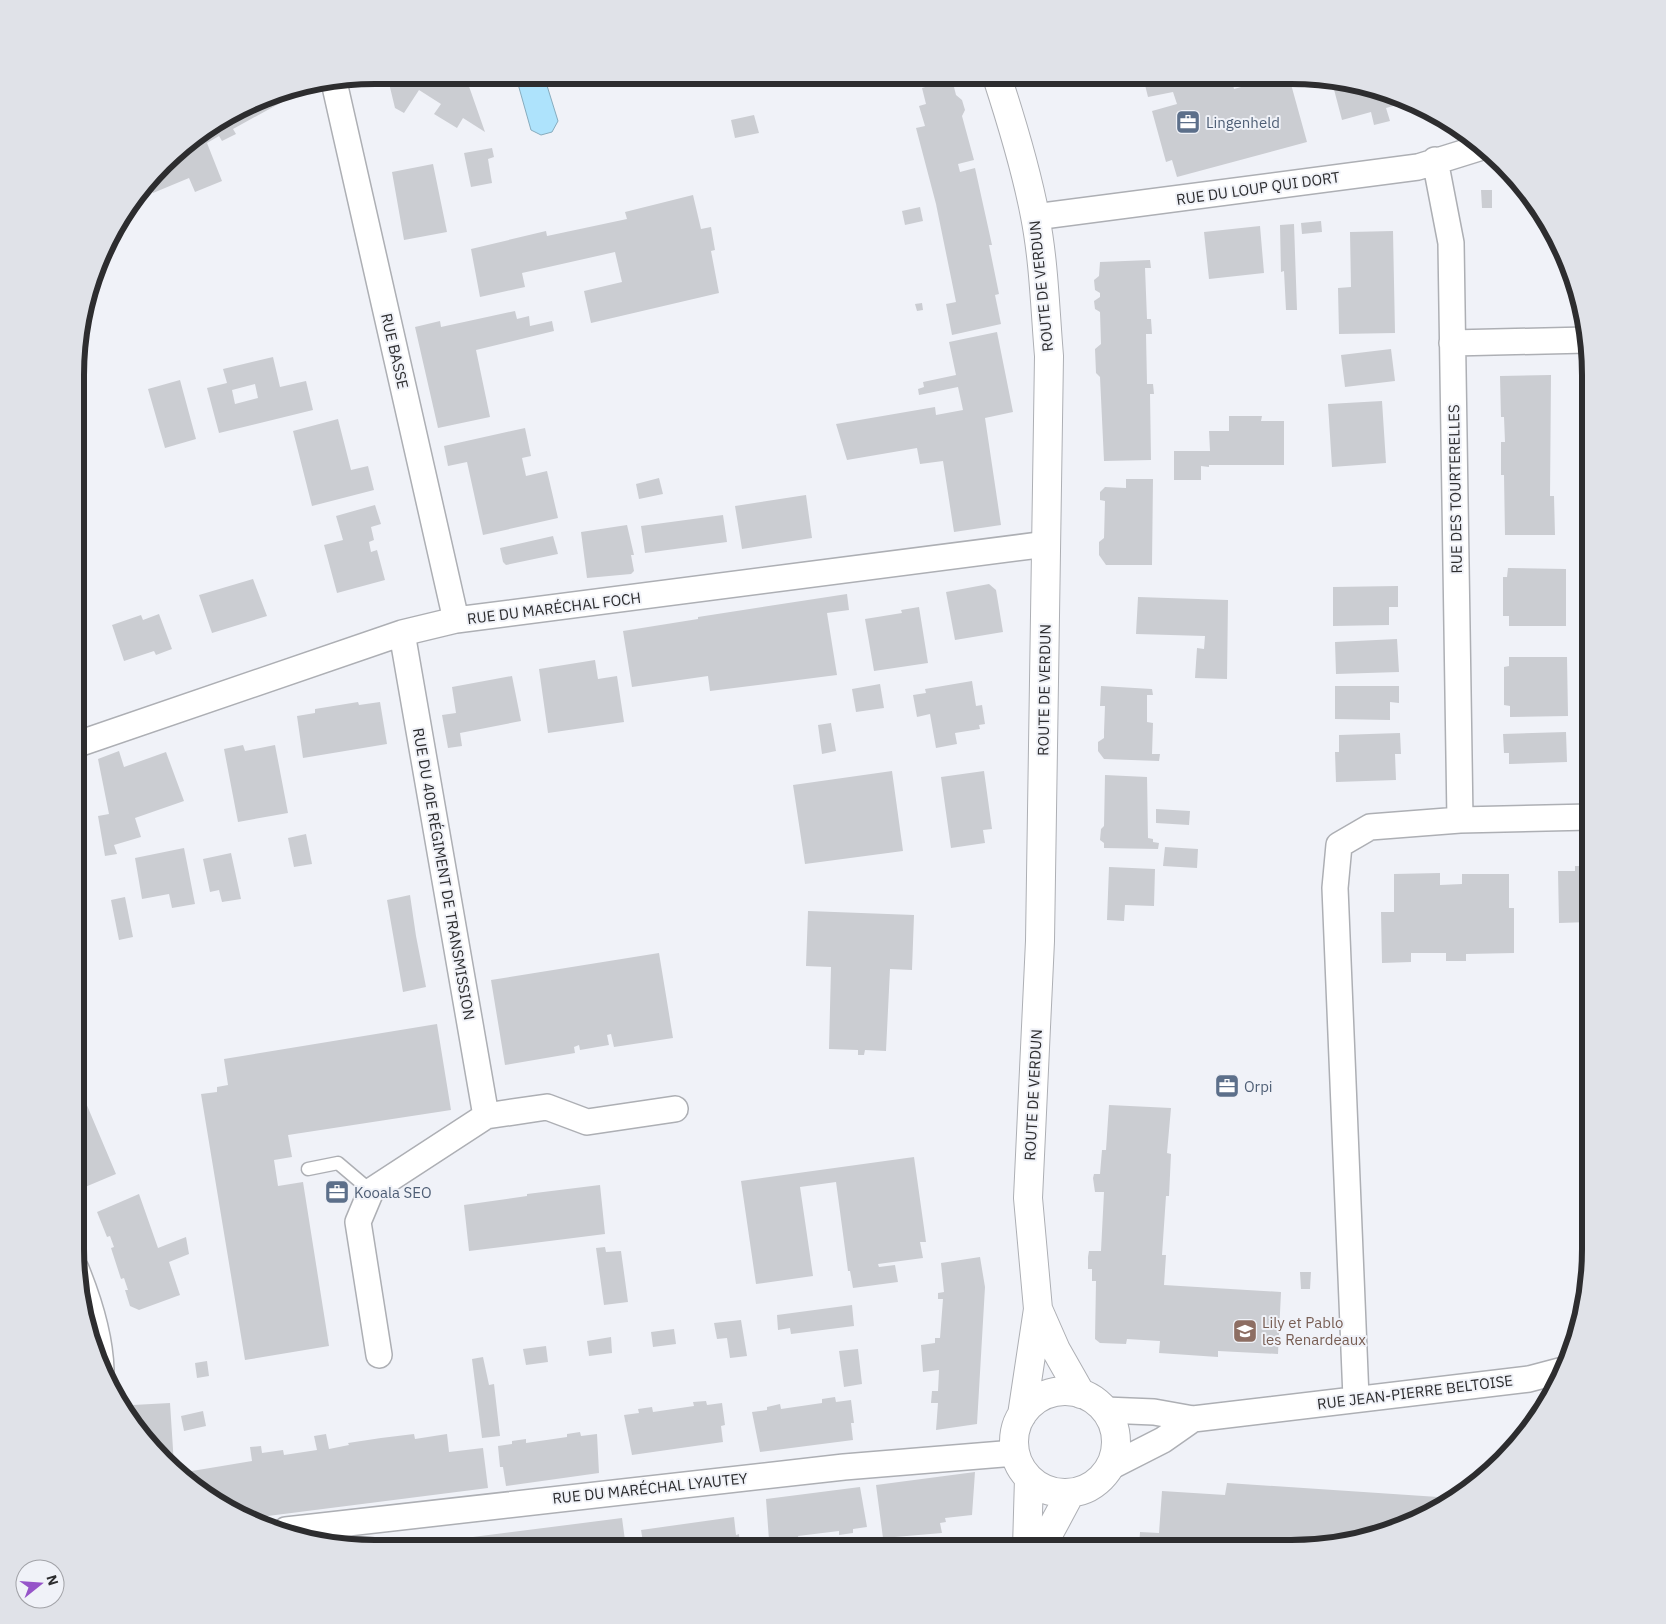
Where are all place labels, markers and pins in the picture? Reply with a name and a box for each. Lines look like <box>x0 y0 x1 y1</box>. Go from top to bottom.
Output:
office icon: Lingenheld <box>1175 109 1201 135</box>
place label: Lingenheld <box>1206 113 1280 132</box>
office icon: Orpi <box>1214 1073 1240 1099</box>
place label: Orpi <box>1244 1077 1273 1096</box>
office icon: Kooala SEO <box>324 1179 350 1205</box>
place label: Kooala SEO <box>354 1183 432 1202</box>
place label: Lily et Pablo les Renardeaux <box>1262 1313 1366 1349</box>
school or university icon: Lily et Pablo les Renardeaux <box>1232 1318 1258 1344</box>

